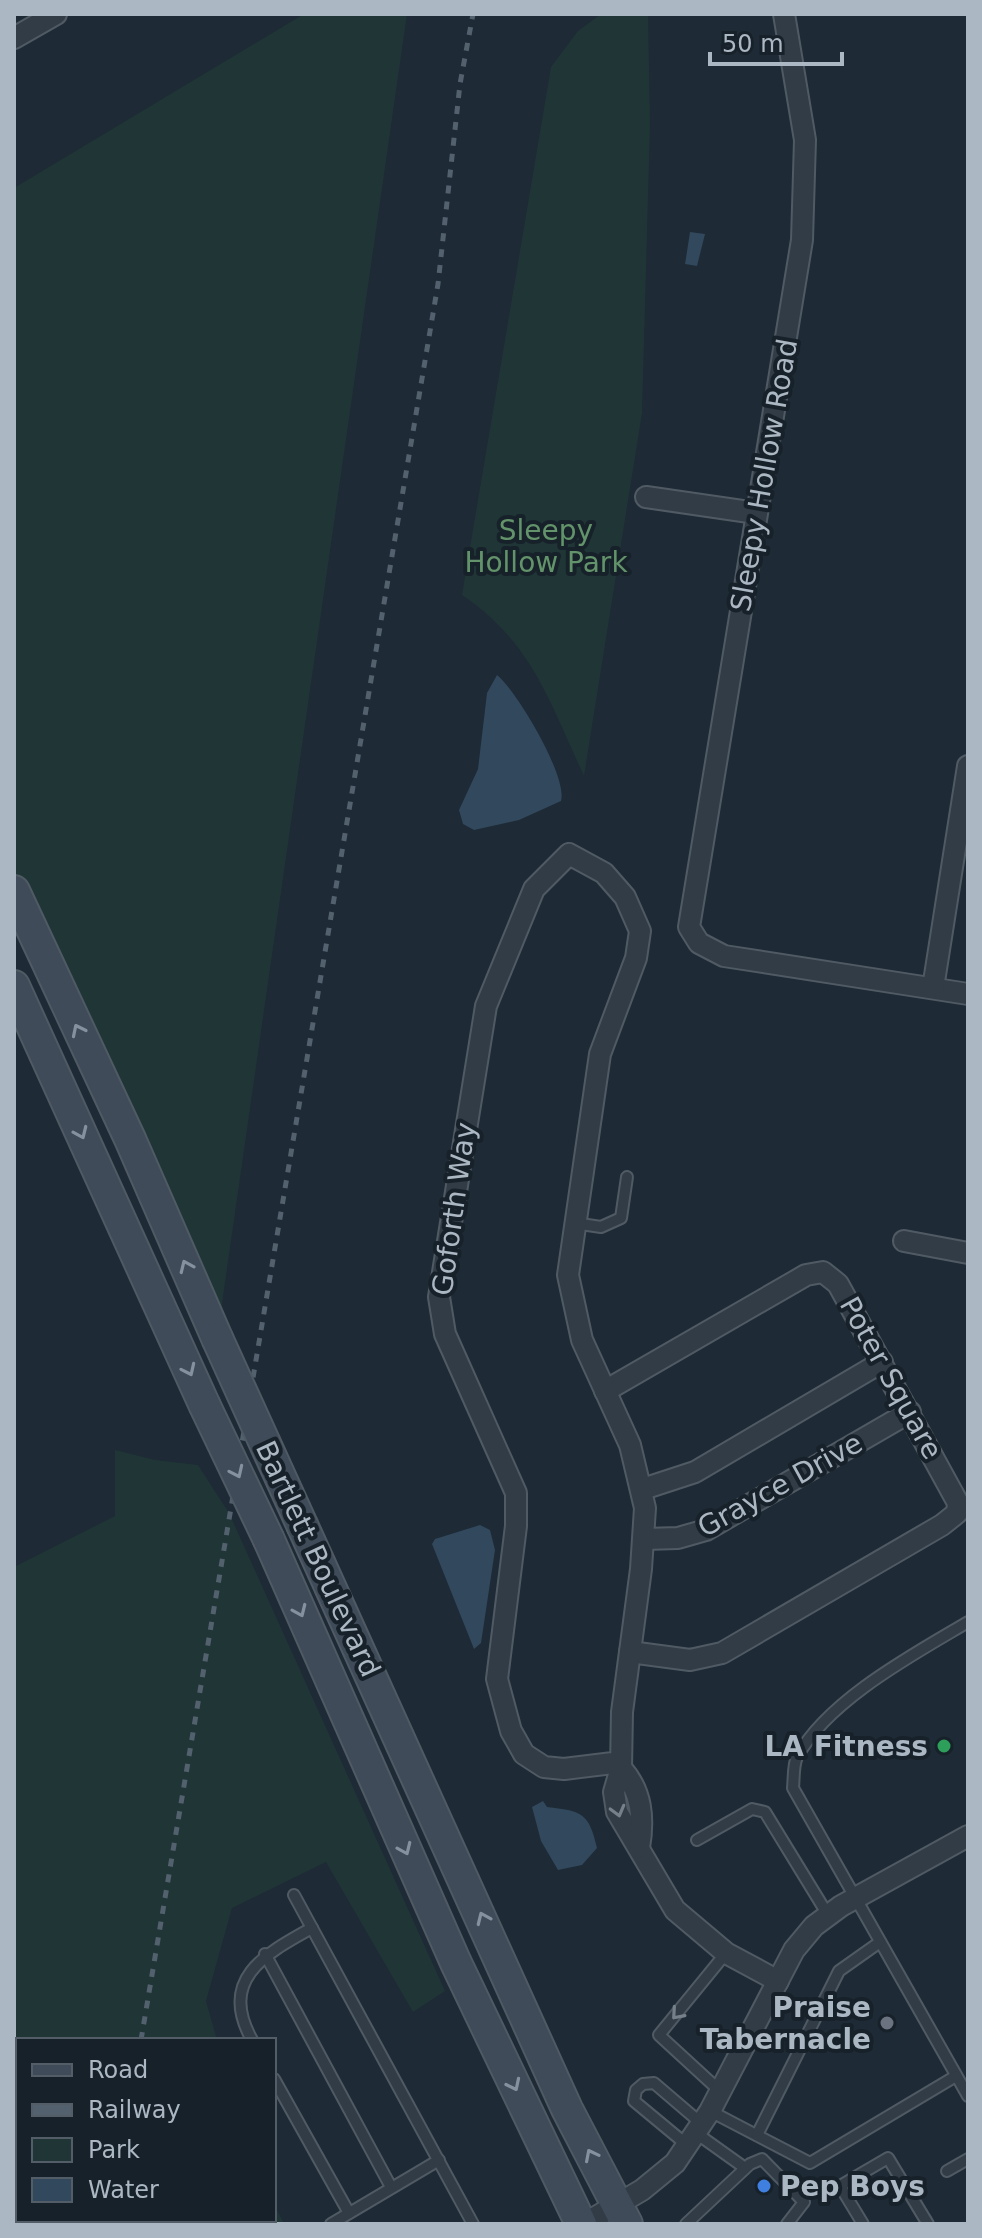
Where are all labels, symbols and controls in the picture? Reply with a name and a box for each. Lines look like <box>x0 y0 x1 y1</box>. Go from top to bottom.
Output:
scale bar <box>710 16 842 66</box>
text: 50 m <box>722 30 784 58</box>
street label: Sleepy Hollow Road <box>724 336 804 614</box>
park label: Sleepy Hollow Park <box>464 514 628 579</box>
one-way arrow <box>72 1023 88 1038</box>
street label: Goforth Way <box>426 1120 482 1298</box>
one-way arrow <box>71 1125 87 1140</box>
one-way arrow <box>179 1260 195 1274</box>
street label: Poter Square <box>833 1291 949 1465</box>
one-way arrow <box>179 1362 195 1376</box>
street label: Grayce Drive <box>692 1426 868 1544</box>
street label: Bartlett Boulevard <box>249 1436 387 1682</box>
one-way arrow <box>227 1464 243 1479</box>
one-way arrow <box>291 1603 307 1618</box>
place label: LA Fitness <box>764 1730 928 1763</box>
marker: LA Fitness <box>935 1737 953 1755</box>
one-way arrow <box>609 1803 626 1817</box>
one-way arrow <box>396 1841 412 1855</box>
one-way arrow <box>477 1912 493 1926</box>
place label: Praise Tabernacle <box>700 1991 871 2056</box>
one-way arrow <box>673 2004 687 2019</box>
marker: Praise Tabernacle <box>878 2014 896 2032</box>
legend <box>16 2038 276 2222</box>
text: Road <box>88 2056 148 2084</box>
one-way arrow <box>504 2077 520 2092</box>
text: Railway <box>88 2096 181 2124</box>
text: Park <box>88 2136 140 2164</box>
one-way arrow <box>586 2148 601 2163</box>
place label: Pep Boys <box>780 2170 925 2203</box>
text: Water <box>88 2176 159 2204</box>
marker: Pep Boys <box>755 2177 773 2195</box>

